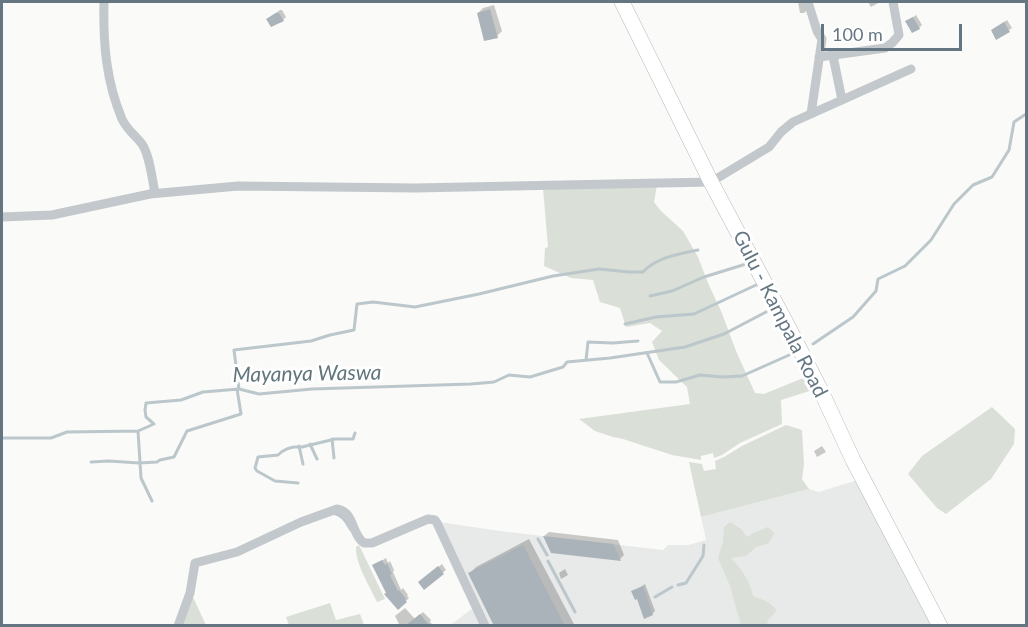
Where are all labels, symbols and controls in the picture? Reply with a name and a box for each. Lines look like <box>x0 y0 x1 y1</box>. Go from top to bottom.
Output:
scale bar <box>824 12 965 50</box>
text: 100 m <box>832 23 883 45</box>
street label: Gulu - Kampala Road <box>728 227 832 401</box>
water label: Mayanya Waswa <box>232 360 382 388</box>

